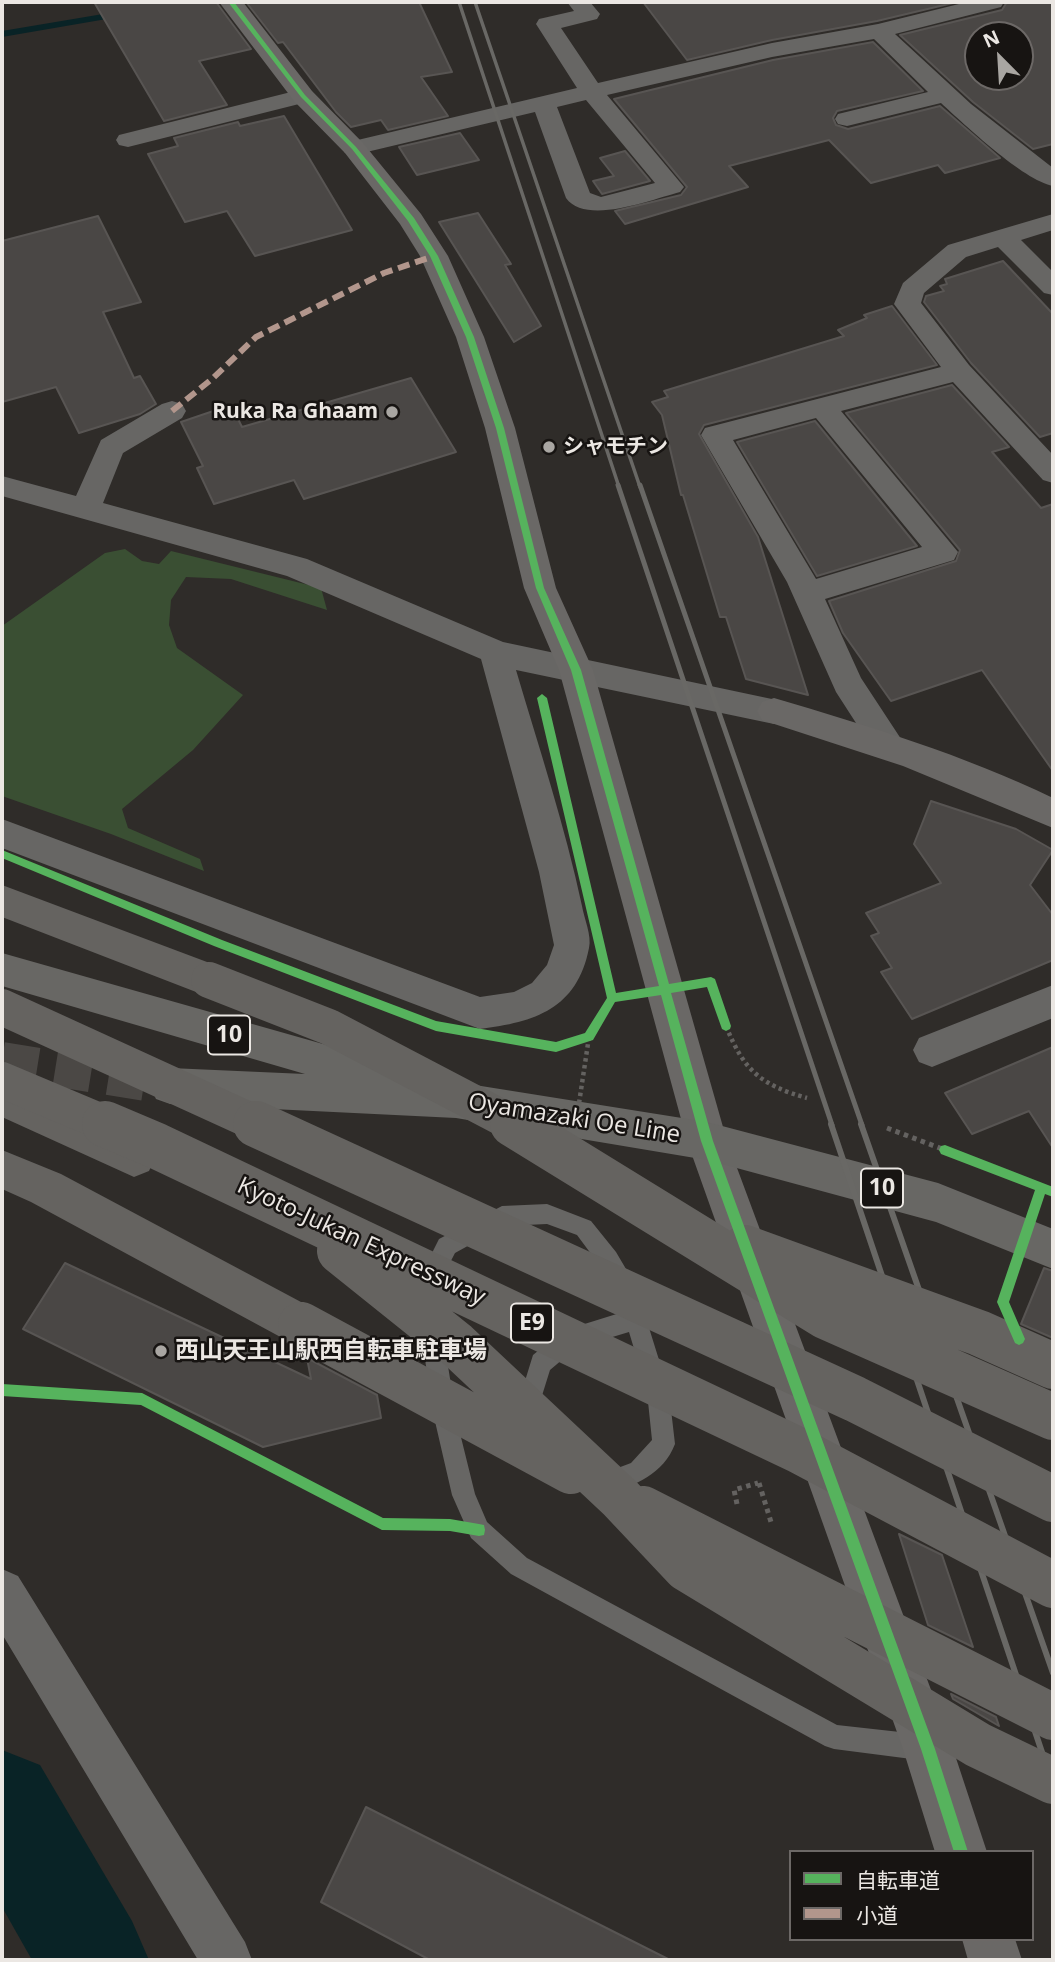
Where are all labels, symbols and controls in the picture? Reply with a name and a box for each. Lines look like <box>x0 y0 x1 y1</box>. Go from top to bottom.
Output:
north arrow <box>964 21 1034 91</box>
text: N <box>979 24 1004 54</box>
place label: Ruka Ra Ghaam <box>212 399 378 425</box>
marker: Ruka Ra Ghaam <box>384 404 400 420</box>
place label: シャモチン <box>563 434 668 460</box>
marker: シャモチン <box>541 439 557 455</box>
road number: 10 <box>208 1016 250 1054</box>
street label: Oyamazaki Oe Line <box>466 1088 682 1150</box>
road number: 10 <box>861 1168 903 1208</box>
street label: Kyoto-Jukan Expressway <box>232 1172 490 1312</box>
road number: E9 <box>511 1304 553 1342</box>
place label: 西山天王山駅西自転車駐車場 <box>175 1337 487 1365</box>
marker: 西山天王山駅西自転車駐車場 <box>153 1343 169 1359</box>
legend <box>789 1850 1034 1941</box>
text: 自転車道 <box>856 1866 940 1894</box>
text: 小道 <box>856 1901 898 1929</box>

